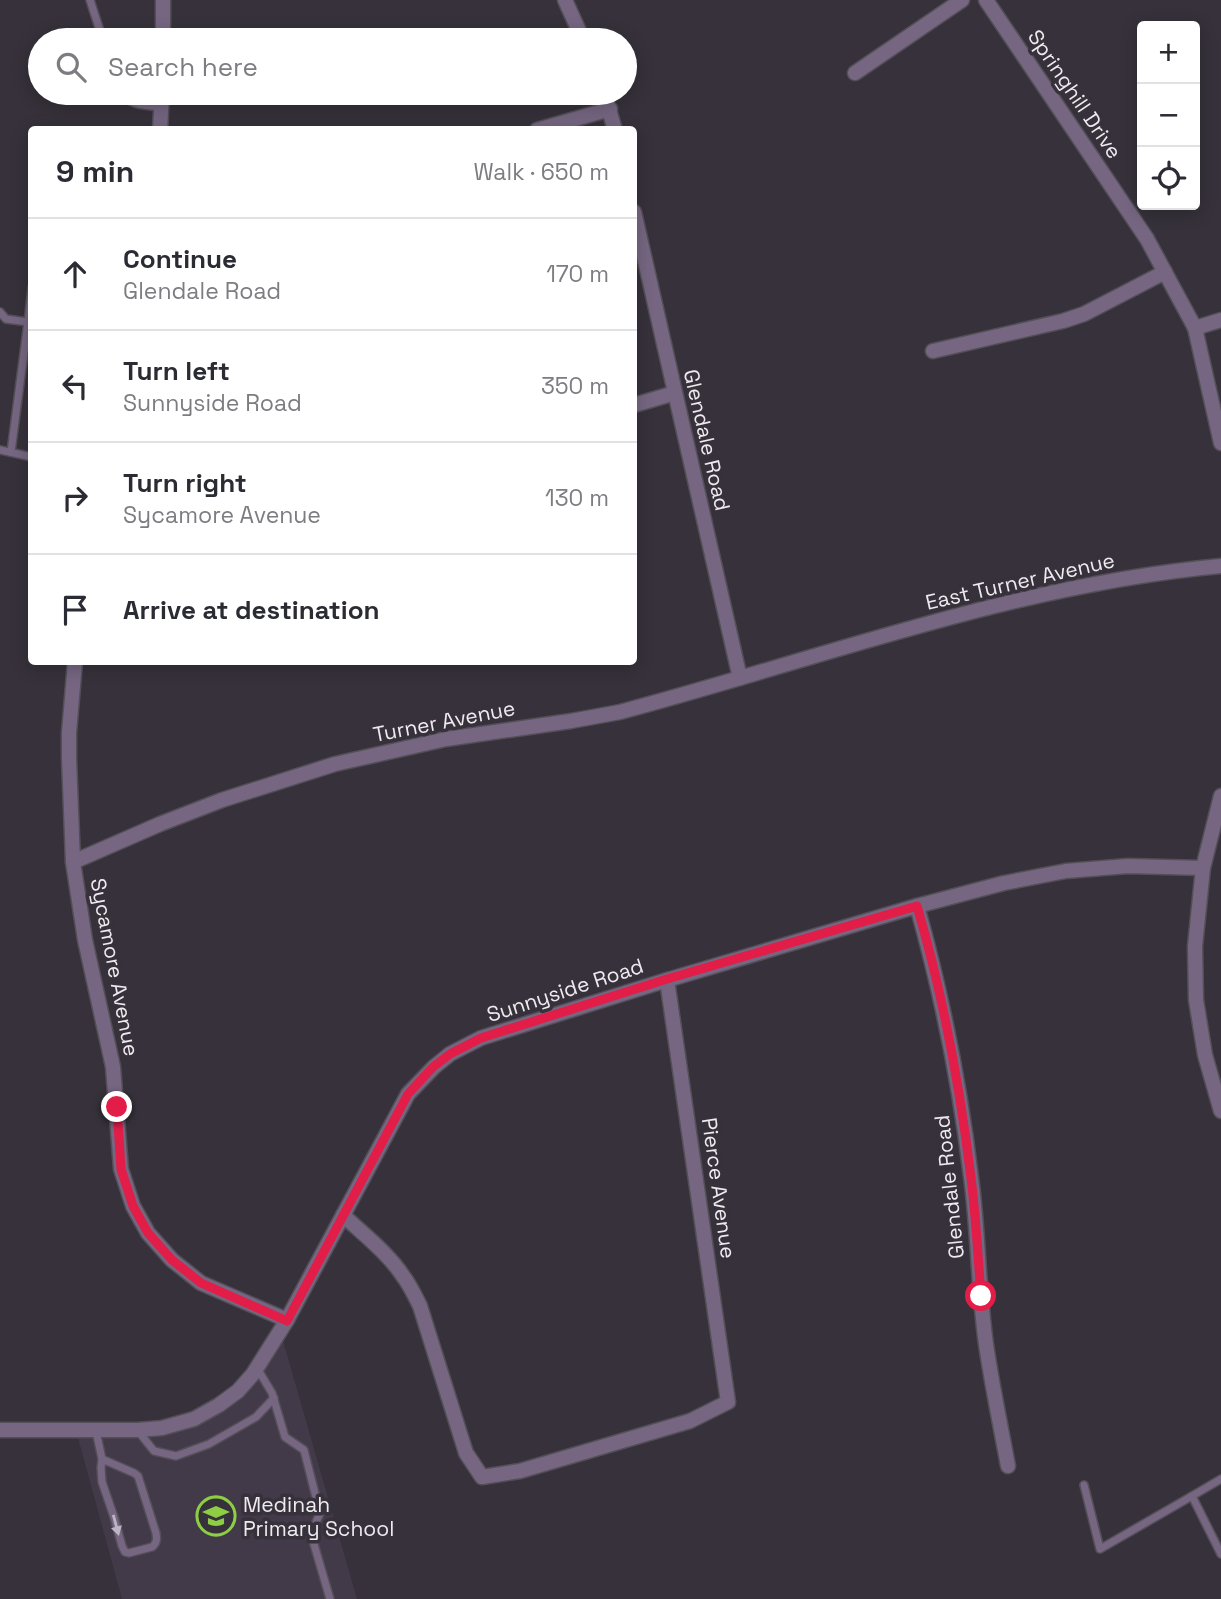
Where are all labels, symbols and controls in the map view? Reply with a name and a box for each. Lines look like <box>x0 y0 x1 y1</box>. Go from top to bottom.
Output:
map controls <box>1137 21 1200 210</box>
button: + <box>1137 21 1200 84</box>
street label: Springhill Drive <box>1022 24 1128 164</box>
search box <box>28 28 637 105</box>
icon: search <box>52 48 90 86</box>
text: Search here <box>108 50 258 84</box>
button: − <box>1137 84 1200 147</box>
button: locate <box>1137 147 1200 210</box>
text: 9 min <box>56 152 134 191</box>
text: Walk · 650 m <box>473 157 609 187</box>
text: Continue <box>123 242 237 276</box>
icon: ahead <box>56 255 94 293</box>
text: 170 m <box>546 259 609 289</box>
text: Glendale Road <box>123 276 281 306</box>
text: Turn left <box>123 354 230 388</box>
icon: left <box>56 367 94 405</box>
street label: Glendale Road <box>678 367 736 513</box>
text: 350 m <box>541 371 609 401</box>
text: Sunnyside Road <box>123 388 302 418</box>
text: Turn right <box>123 466 247 500</box>
icon: right <box>56 479 94 517</box>
text: 130 m <box>545 483 609 513</box>
text: Sycamore Avenue <box>123 500 321 530</box>
street label: East Turner Avenue <box>923 546 1117 616</box>
icon: arrive <box>56 591 94 629</box>
text: Arrive at destination <box>123 593 380 627</box>
street label: Turner Avenue <box>371 694 517 748</box>
street label: Sycamore Avenue <box>85 876 145 1058</box>
street label: Sunnyside Road <box>483 952 647 1028</box>
route end <box>101 1091 132 1122</box>
street label: Glendale Road <box>928 1114 970 1260</box>
street label: Pierce Avenue <box>696 1116 742 1260</box>
route start <box>965 1280 996 1311</box>
place label: Medinah Primary School <box>243 1491 394 1542</box>
school or university icon: Medinah Primary School <box>195 1495 237 1537</box>
one-way arrow <box>111 1514 122 1536</box>

